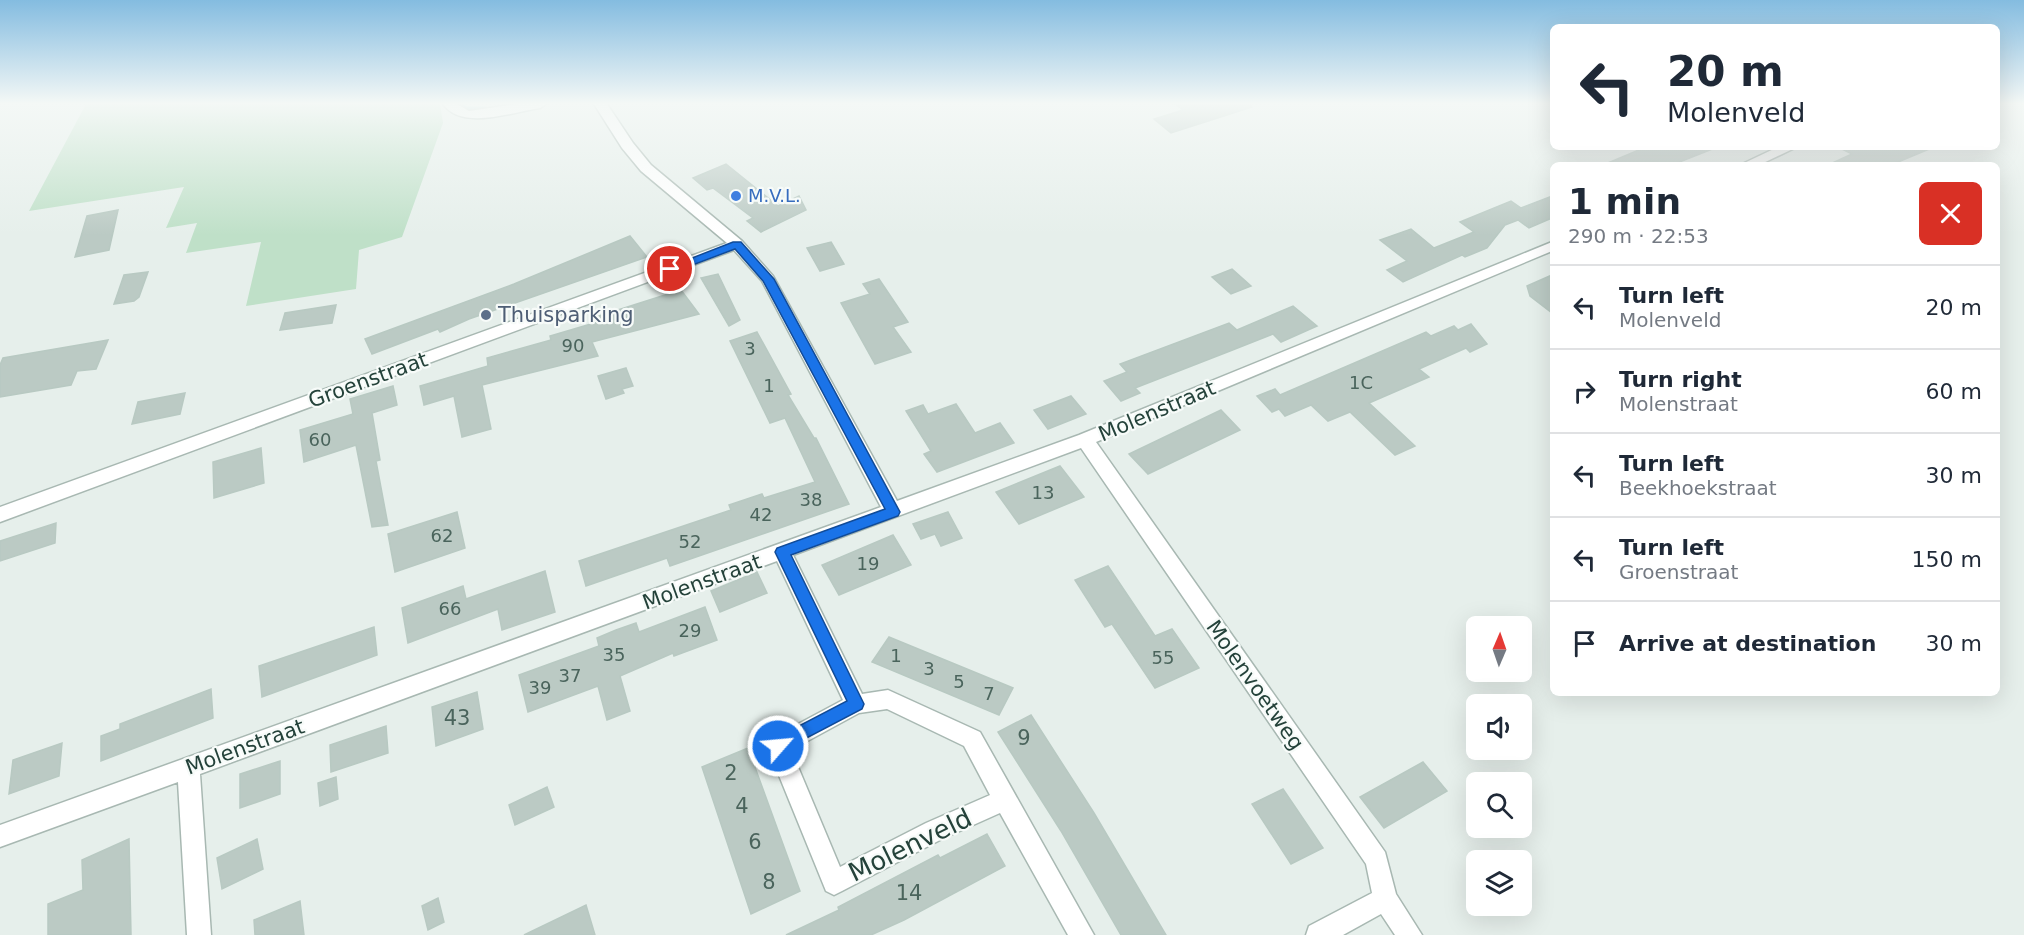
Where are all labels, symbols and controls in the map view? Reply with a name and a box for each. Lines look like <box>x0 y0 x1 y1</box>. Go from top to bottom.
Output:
text: 20 m <box>1667 47 1784 96</box>
icon: left <box>1568 48 1646 126</box>
text: Molenveld <box>1667 97 1805 128</box>
text: 1 min <box>1568 181 1681 222</box>
button: close <box>1919 182 1982 245</box>
place label: M.V.L. <box>748 185 801 206</box>
marker: M.V.L. <box>729 189 743 203</box>
text: 290 m · 22:53 <box>1568 224 1709 248</box>
pin <box>644 243 695 294</box>
icon: arrive <box>653 252 686 285</box>
text: Turn left <box>1619 283 1724 308</box>
icon: left <box>1568 291 1601 324</box>
text: 20 m <box>1926 295 1982 320</box>
place label: Thuisparking <box>497 303 634 327</box>
marker: Thuisparking <box>479 308 493 322</box>
text: Molenveld <box>1619 308 1721 332</box>
house number: 90 <box>562 335 584 356</box>
house number: 3 <box>744 338 756 359</box>
street label: Groenstraat <box>305 347 431 413</box>
text: Turn right <box>1619 367 1742 392</box>
house number: 1C <box>1349 372 1373 393</box>
house number: 1 <box>763 375 775 396</box>
icon: right <box>1568 375 1601 408</box>
street label: Molenstraat <box>1095 376 1219 446</box>
text: 60 m <box>1926 379 1982 404</box>
text: Molenstraat <box>1619 392 1738 416</box>
house number: 60 <box>309 429 331 450</box>
text: Turn left <box>1619 451 1724 476</box>
icon: left <box>1568 459 1601 492</box>
text: 30 m <box>1926 463 1982 488</box>
text: Beekhoekstraat <box>1619 476 1777 500</box>
house number: 13 <box>1032 482 1054 503</box>
house number: 38 <box>800 489 822 510</box>
house number: 42 <box>750 504 772 525</box>
house number: 62 <box>431 525 453 546</box>
house number: 52 <box>679 531 701 552</box>
text: Turn left <box>1619 535 1724 560</box>
icon: left <box>1568 543 1601 576</box>
text: 150 m <box>1912 547 1982 572</box>
street label: Molenstraat <box>639 549 765 615</box>
house number: 19 <box>857 553 879 574</box>
text: Groenstraat <box>1619 560 1738 584</box>
house number: 66 <box>439 598 461 619</box>
street label: Molenvoetweg <box>1201 615 1309 755</box>
north arrow <box>1466 616 1532 682</box>
map controls <box>1466 616 1532 916</box>
house number: 29 <box>679 620 701 641</box>
icon: arrive <box>1568 627 1601 660</box>
text: Arrive at destination <box>1619 631 1876 656</box>
text: 30 m <box>1926 631 1982 656</box>
house number: 35 <box>603 644 625 665</box>
house number: 1 <box>890 645 902 666</box>
house number: 55 <box>1152 647 1174 668</box>
house number: 3 <box>923 658 935 679</box>
house number: 37 <box>559 665 581 686</box>
house number: 5 <box>953 671 965 692</box>
house number: 39 <box>529 677 551 698</box>
house number: 7 <box>983 683 995 704</box>
button: sound <box>1466 694 1532 760</box>
house number: 43 <box>444 706 470 730</box>
street label: Molenstraat <box>182 714 308 780</box>
position arrow <box>746 714 810 778</box>
house number: 9 <box>1017 726 1031 750</box>
house number: 2 <box>724 761 738 785</box>
button: search <box>1466 772 1532 838</box>
house number: 4 <box>735 794 749 818</box>
street label: Molenveld <box>844 802 976 888</box>
house number: 6 <box>748 830 762 854</box>
button: layers <box>1466 850 1532 916</box>
house number: 8 <box>762 870 776 894</box>
house number: 14 <box>896 881 922 905</box>

